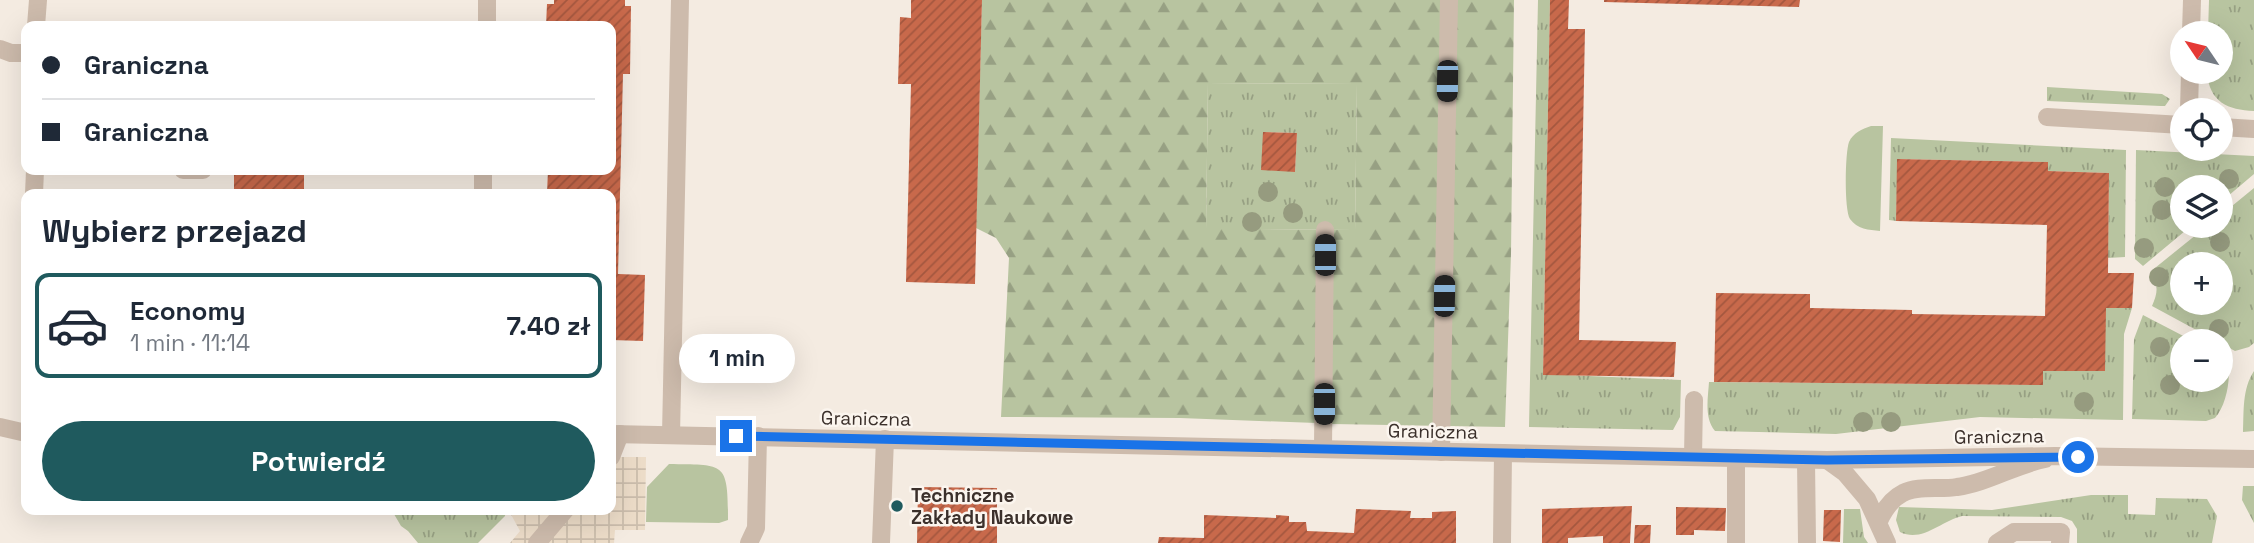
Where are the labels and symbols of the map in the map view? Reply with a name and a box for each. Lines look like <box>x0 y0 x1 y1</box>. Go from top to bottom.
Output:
north arrow <box>2170 21 2233 84</box>
car <box>1437 60 1458 102</box>
car <box>1315 234 1336 276</box>
car <box>1434 275 1455 317</box>
callout: 1 min <box>678 334 794 384</box>
car <box>1314 383 1335 425</box>
street label: Graniczna <box>821 405 911 432</box>
street label: Graniczna <box>1388 418 1478 445</box>
route end <box>720 420 752 452</box>
street label: Graniczna <box>1954 423 2044 450</box>
route start <box>2062 441 2094 473</box>
place label: Techniczne Zakłady Naukowe <box>911 483 1073 530</box>
marker: Techniczne Zakłady Naukowe <box>889 498 905 514</box>

